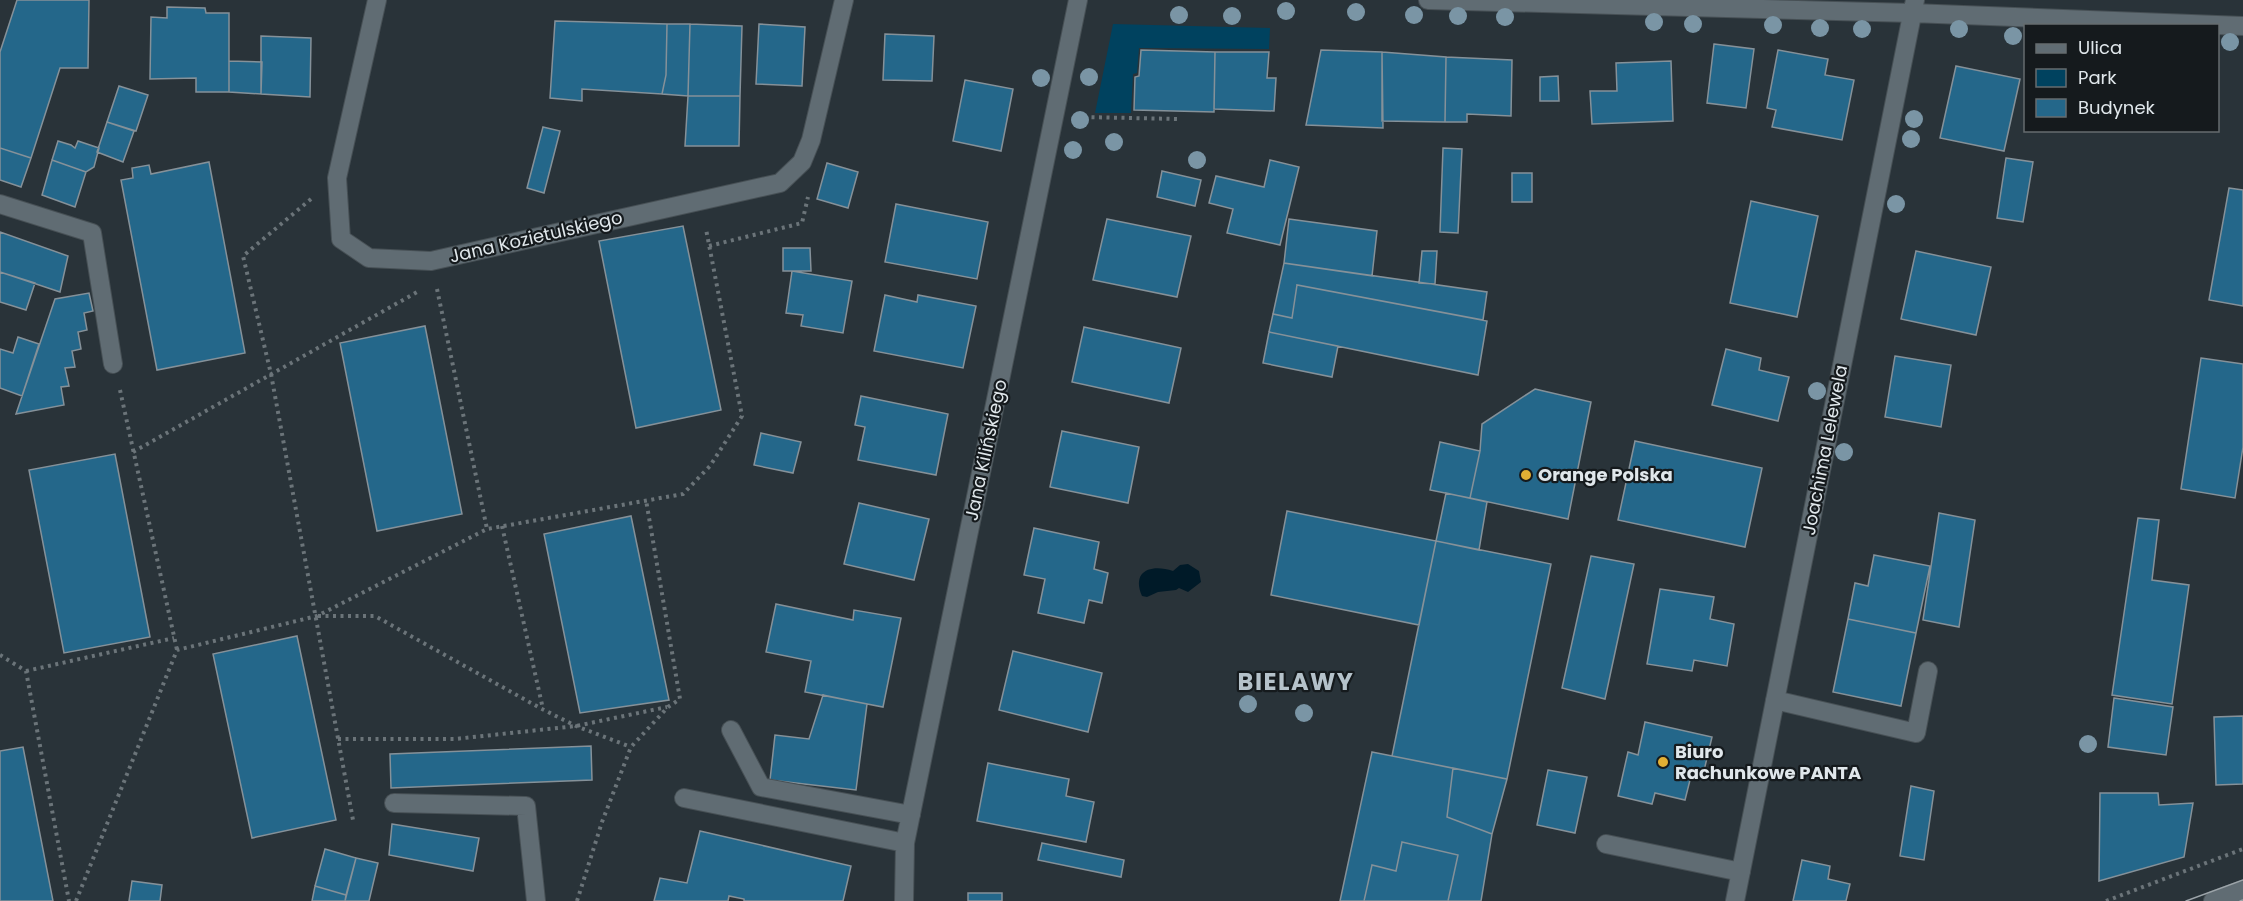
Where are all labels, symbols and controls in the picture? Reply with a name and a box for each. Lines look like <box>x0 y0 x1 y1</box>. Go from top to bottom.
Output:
legend <box>2024 24 2219 132</box>
text: Ulica <box>2078 35 2122 60</box>
text: Park <box>2078 65 2117 90</box>
text: Budynek <box>2078 95 2156 120</box>
street label: Jana Kozietulskiego <box>447 204 625 269</box>
street label: Joachima Lelewela <box>1796 363 1853 537</box>
street label: Jana Kilińskiego <box>958 377 1013 523</box>
place label: Orange Polska <box>1538 462 1673 487</box>
marker: Orange Polska <box>1519 468 1533 482</box>
district label: BIELAWY <box>1238 665 1354 698</box>
place label: Biuro Rachunkowe PANTA <box>1675 739 1861 785</box>
marker: Biuro Rachunkowe PANTA <box>1656 755 1670 769</box>

